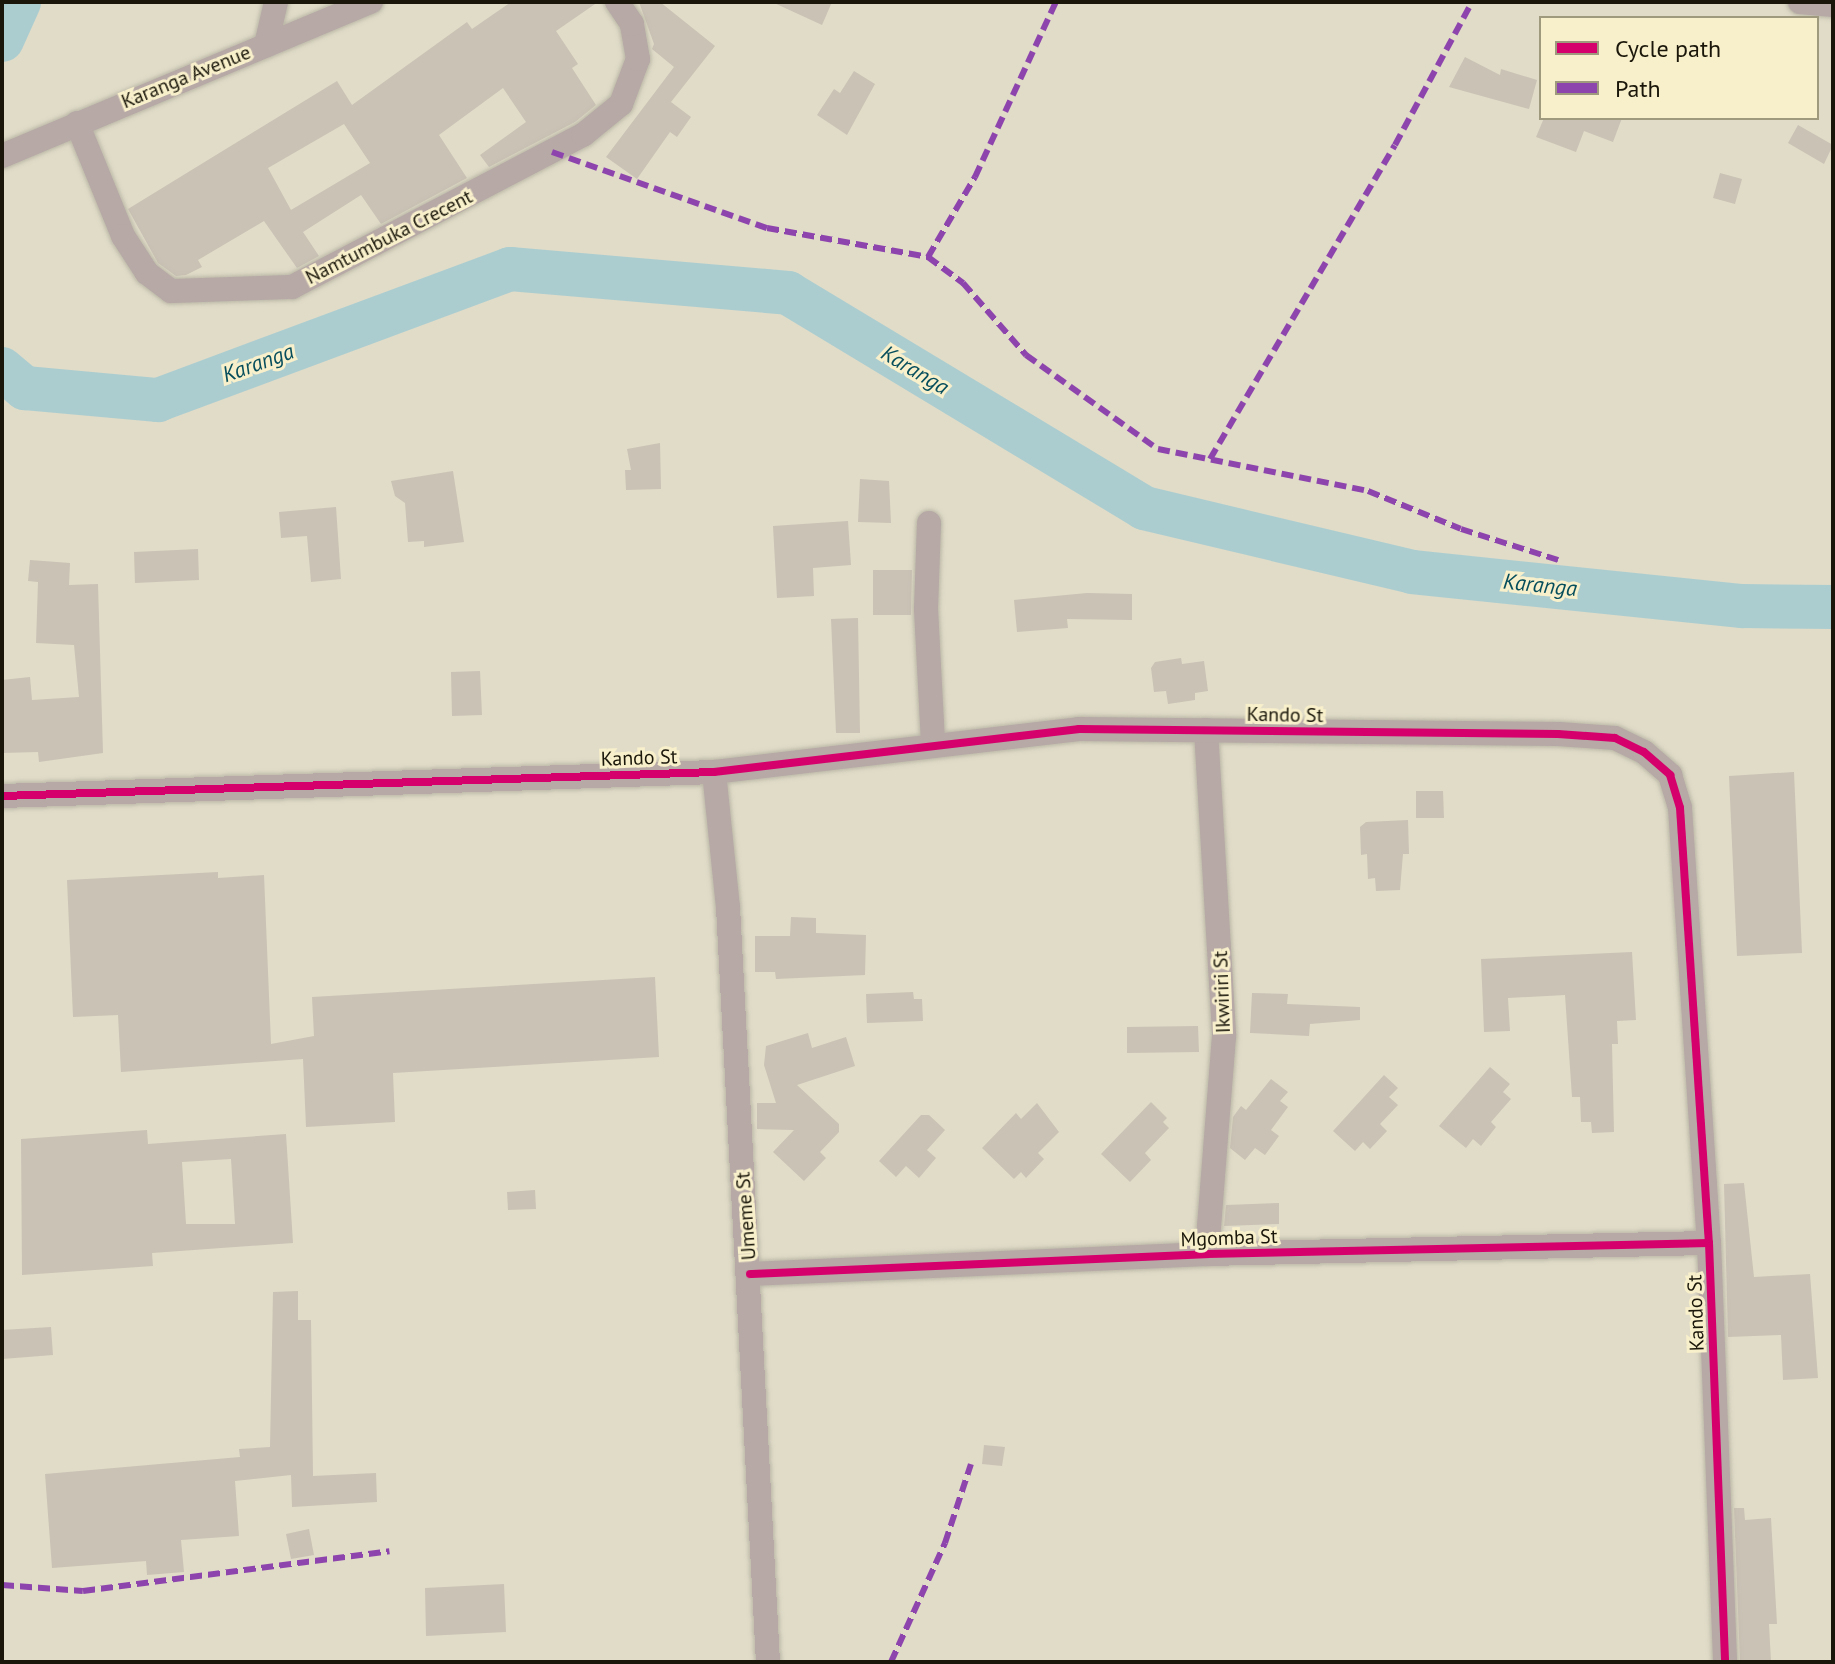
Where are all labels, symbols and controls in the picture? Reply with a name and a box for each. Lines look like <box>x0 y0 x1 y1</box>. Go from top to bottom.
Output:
legend <box>1539 16 1819 120</box>
text: Cycle path <box>1615 33 1721 64</box>
street label: Karanga Avenue <box>118 40 254 114</box>
text: Path <box>1615 73 1661 104</box>
street label: Namtumbuka Crecent <box>302 185 476 289</box>
water label: Karanga <box>219 338 297 388</box>
water label: Karanga <box>876 340 954 400</box>
water label: Karanga <box>1502 568 1578 602</box>
street label: Kando St <box>1246 702 1324 728</box>
street label: Kando St <box>600 745 678 771</box>
street label: Ikwiriri St <box>1209 950 1235 1034</box>
street label: Umeme St <box>731 1171 761 1261</box>
street label: Mgomba St <box>1180 1224 1278 1252</box>
street label: Kando St <box>1683 1274 1709 1352</box>

